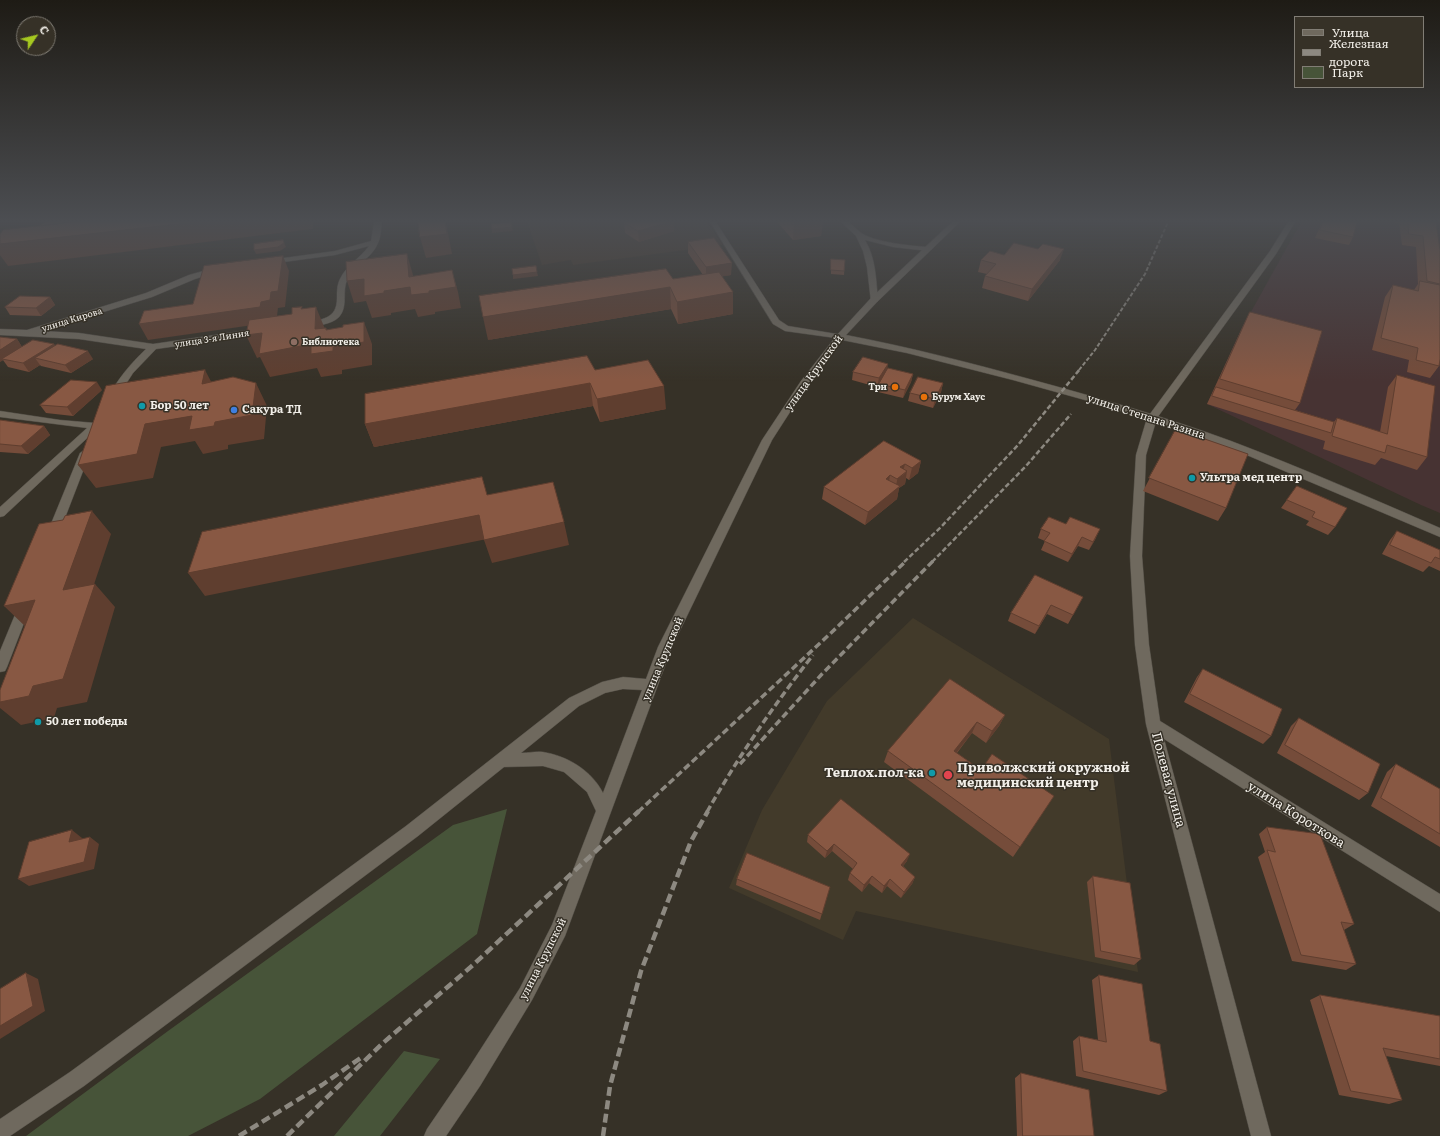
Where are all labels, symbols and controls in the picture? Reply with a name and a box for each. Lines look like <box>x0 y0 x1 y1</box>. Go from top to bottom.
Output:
north arrow <box>16 16 56 56</box>
legend <box>1294 16 1424 88</box>
text: С <box>36 22 54 37</box>
text: Улица <box>1332 23 1369 41</box>
text: Железная дорога <box>1329 34 1389 70</box>
text: Парк <box>1332 63 1363 81</box>
street label: улица Кирова <box>40 306 104 334</box>
street label: улица 3-я Линия <box>174 328 250 350</box>
street label: улица Крупской <box>782 333 846 413</box>
marker: Библиотека <box>289 337 299 347</box>
place label: Библиотека <box>302 337 359 347</box>
place label: Три <box>868 382 887 392</box>
marker: Три <box>890 382 900 392</box>
marker: Бурум Хаус <box>919 392 929 402</box>
place label: Бурум Хаус <box>932 392 985 402</box>
street label: улица Степана Разина <box>1085 392 1207 442</box>
place label: Бор 50 лет <box>150 399 209 413</box>
marker: Бор 50 лет <box>137 401 147 411</box>
place label: Сакура ТД <box>242 403 302 417</box>
marker: Сакура ТД <box>229 405 239 415</box>
place label: Ультра мед центр <box>1200 471 1302 485</box>
marker: Ультра мед центр <box>1187 473 1197 483</box>
street label: улица Крупской <box>639 615 687 703</box>
place label: 50 лет победы <box>46 715 128 729</box>
marker: 50 лет победы <box>33 717 43 727</box>
street label: Полевая улица <box>1148 731 1188 829</box>
place label: Приволжский окружной медицинский центр <box>957 760 1130 791</box>
place label: Теплох.пол-ка <box>824 765 924 781</box>
marker: Теплох.пол-ка <box>927 768 937 778</box>
marker: Приволжский окружной медицинский центр <box>942 769 954 781</box>
street label: улица Короткова <box>1244 779 1348 851</box>
street label: улица Крупской <box>517 916 569 1002</box>

